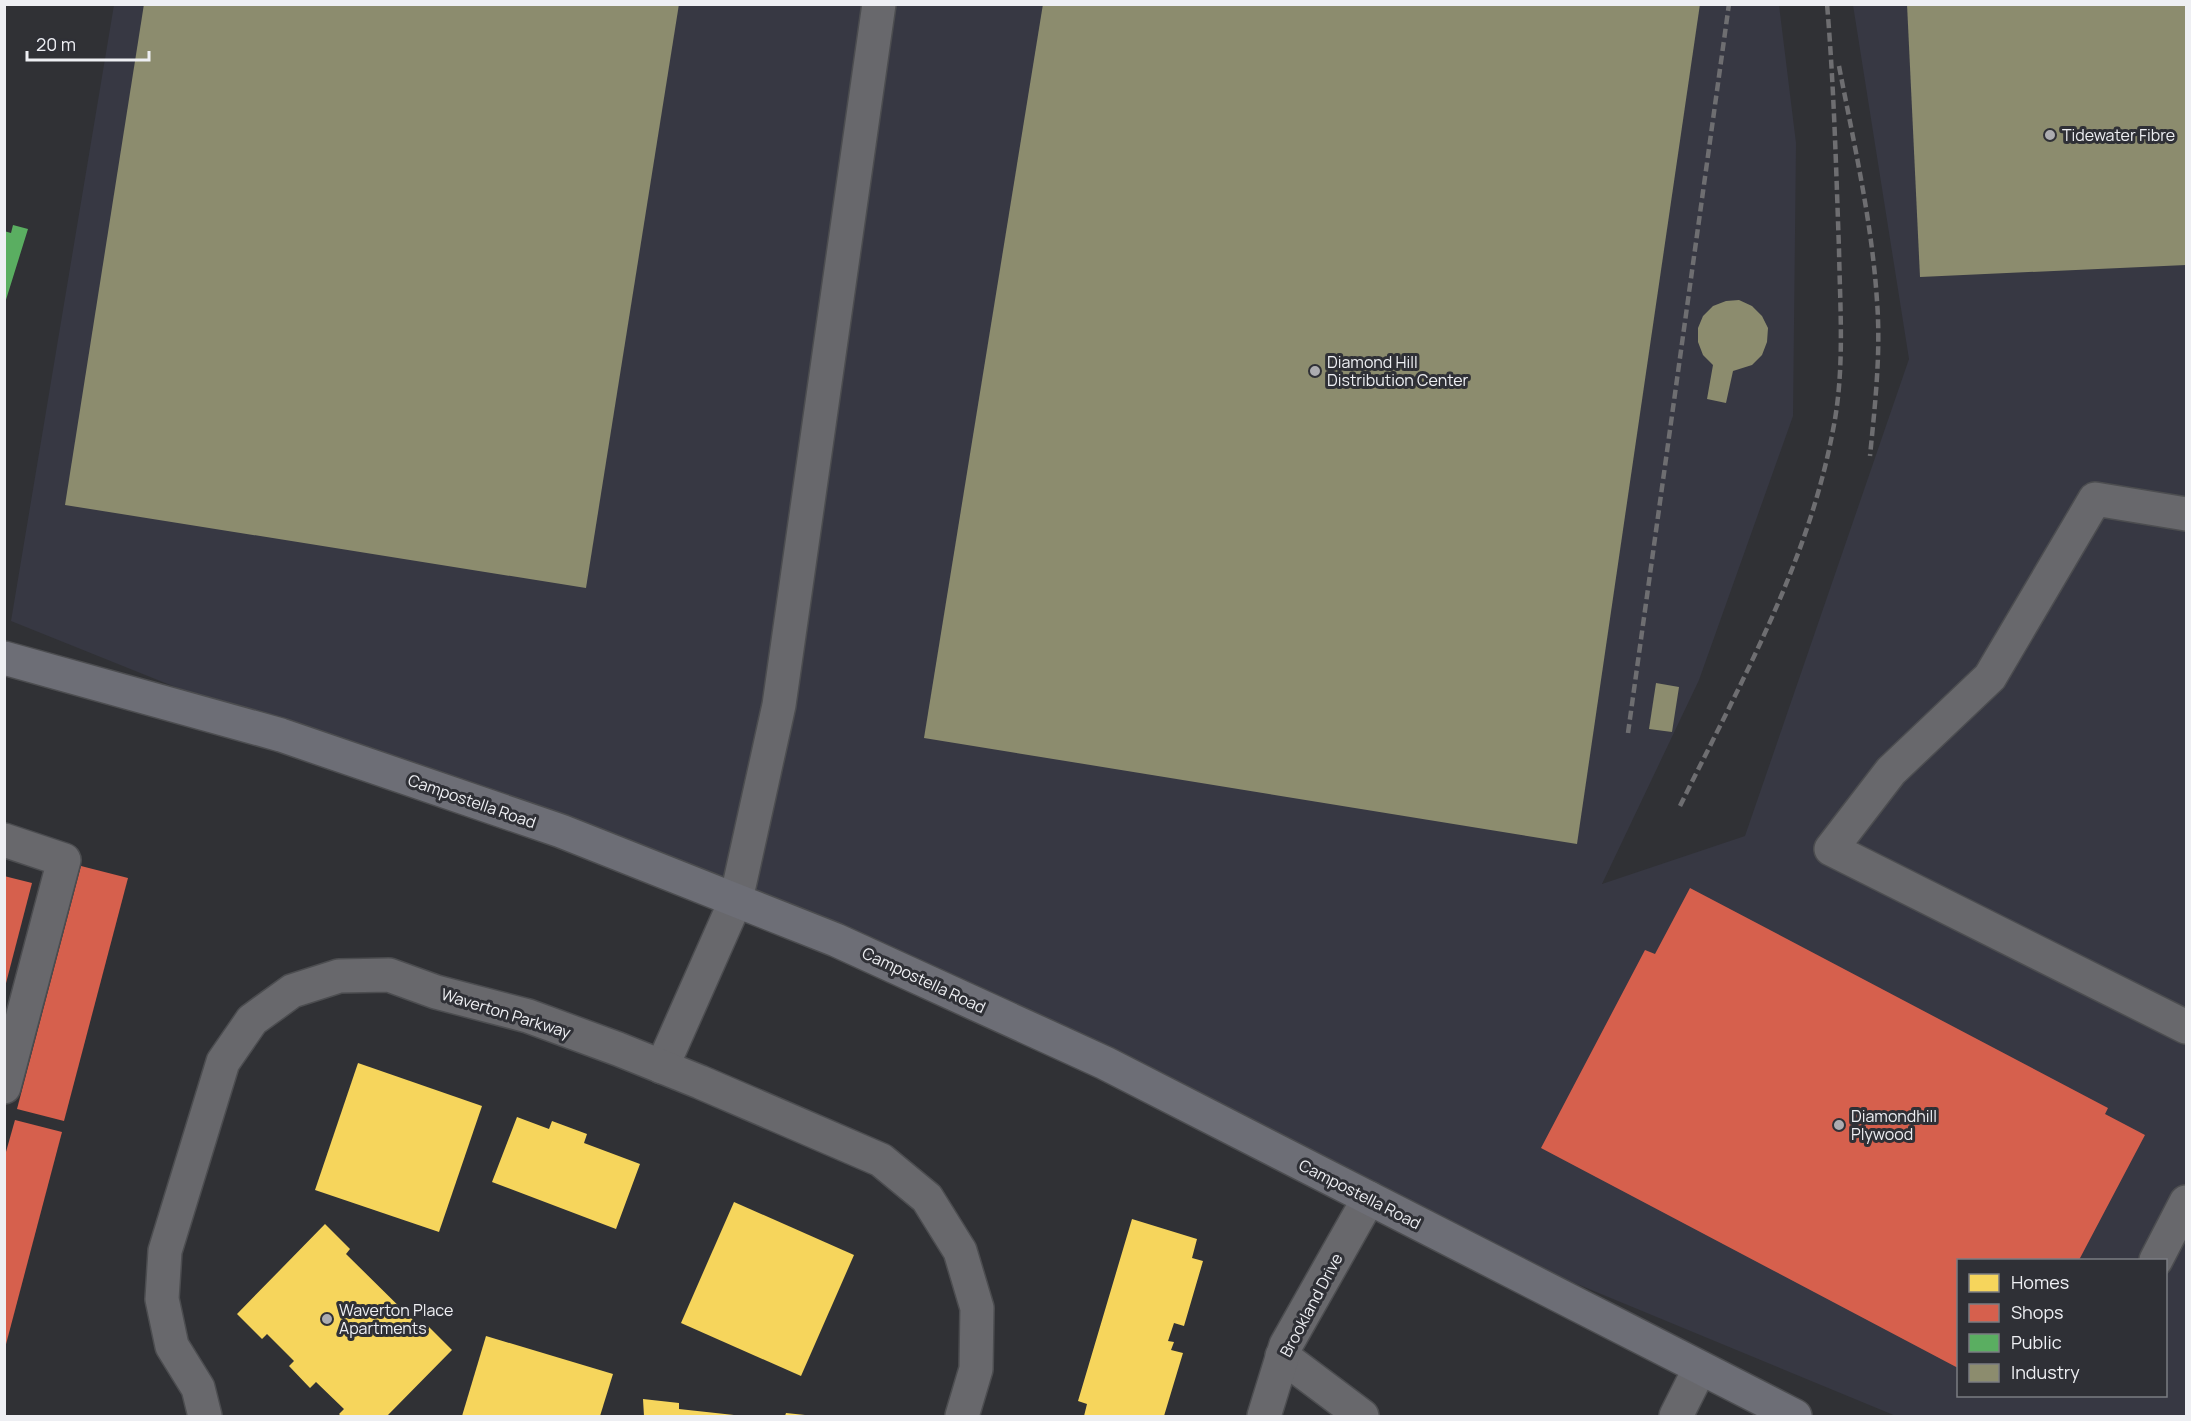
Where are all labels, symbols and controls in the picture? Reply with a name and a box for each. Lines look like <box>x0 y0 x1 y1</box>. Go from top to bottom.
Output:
scale bar <box>27 24 148 62</box>
text: 20 m <box>36 32 76 56</box>
place label: Tidewater Fibre <box>2062 124 2175 146</box>
marker: Tidewater Fibre <box>2043 128 2057 142</box>
place label: Diamond Hill Distribution Center <box>1327 351 1469 391</box>
marker: Diamond Hill Distribution Center <box>1308 364 1322 378</box>
street label: Campostella Road <box>405 769 539 833</box>
street label: Campostella Road <box>859 942 989 1018</box>
street label: Waverton Parkway <box>438 983 574 1043</box>
place label: Diamondhill Plywood <box>1851 1105 1937 1145</box>
marker: Diamondhill Plywood <box>1832 1118 1846 1132</box>
street label: Campostella Road <box>1295 1154 1425 1234</box>
street label: Brookland Drive <box>1274 1249 1348 1361</box>
legend <box>1957 1259 2167 1397</box>
text: Homes <box>2011 1270 2069 1294</box>
place label: Waverton Place Apartments <box>339 1299 453 1339</box>
text: Shops <box>2011 1300 2063 1324</box>
marker: Waverton Place Apartments <box>320 1312 334 1326</box>
text: Public <box>2011 1330 2062 1354</box>
text: Industry <box>2011 1360 2080 1384</box>

